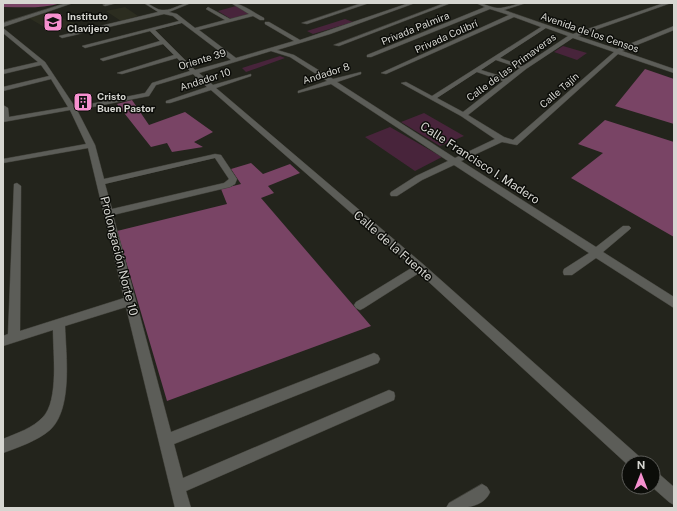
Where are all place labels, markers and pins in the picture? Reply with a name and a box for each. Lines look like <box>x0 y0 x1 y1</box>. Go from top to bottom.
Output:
place label: Instituto Clavijero <box>67 10 110 34</box>
school or university icon: Instituto Clavijero <box>42 11 64 33</box>
place label: Cristo Buen Pastor <box>97 90 155 114</box>
building icon: Cristo Buen Pastor <box>72 91 94 113</box>

